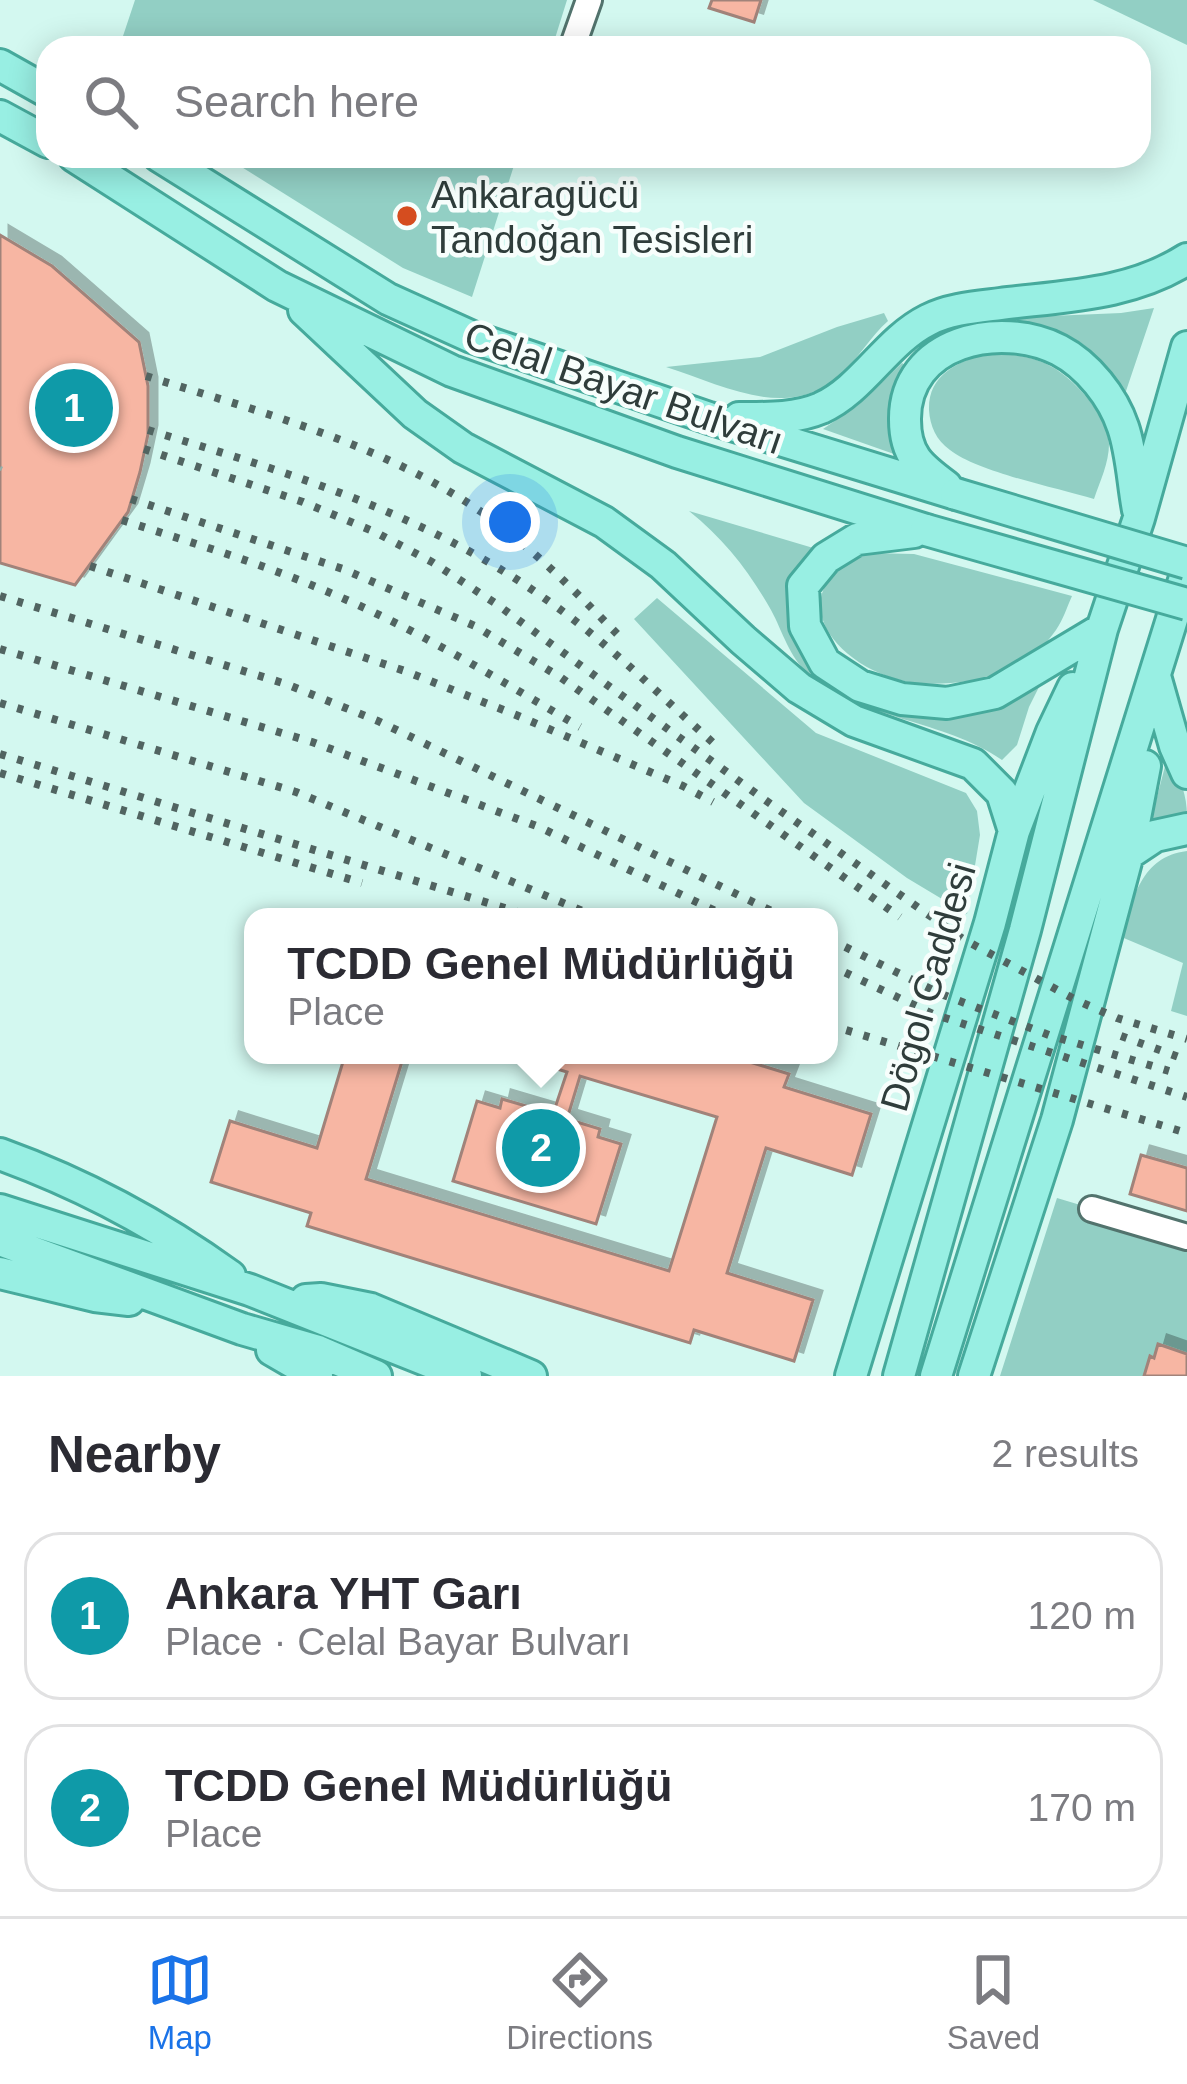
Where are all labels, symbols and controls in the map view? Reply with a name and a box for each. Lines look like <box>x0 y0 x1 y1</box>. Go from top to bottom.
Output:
search box <box>36 36 1151 168</box>
icon: search <box>78 69 144 135</box>
text: Search here <box>174 76 419 127</box>
place label: Ankaragücü Tandoğan Tesisleri <box>431 173 753 261</box>
marker: Ankaragücü Tandoğan Tesisleri <box>394 203 420 229</box>
street label: Celal Bayar Bulvarı <box>459 313 789 463</box>
pin: 1 <box>35 363 113 453</box>
your location <box>480 492 540 552</box>
street label: Dögol Caddesi <box>872 858 984 1116</box>
popup <box>244 908 838 1064</box>
text: TCDD Genel Müdürlüğü <box>287 938 795 989</box>
text: Place <box>287 990 385 1033</box>
pin: 2 <box>502 1103 580 1193</box>
text: Nearby <box>48 1426 221 1483</box>
text: 2 results <box>992 1432 1139 1475</box>
text: Ankara YHT Garı <box>165 1568 522 1619</box>
text: 1 <box>79 1594 101 1637</box>
text: 120 m <box>1028 1594 1136 1637</box>
text: Place · Celal Bayar Bulvarı <box>165 1620 631 1663</box>
text: TCDD Genel Müdürlüğü <box>165 1760 672 1811</box>
text: 2 <box>79 1786 101 1829</box>
text: 170 m <box>1028 1786 1136 1829</box>
text: Place <box>165 1812 263 1855</box>
tab: Map <box>147 1947 213 2057</box>
tab: Directions <box>506 1947 653 2057</box>
tab: Saved <box>947 1947 1040 2057</box>

